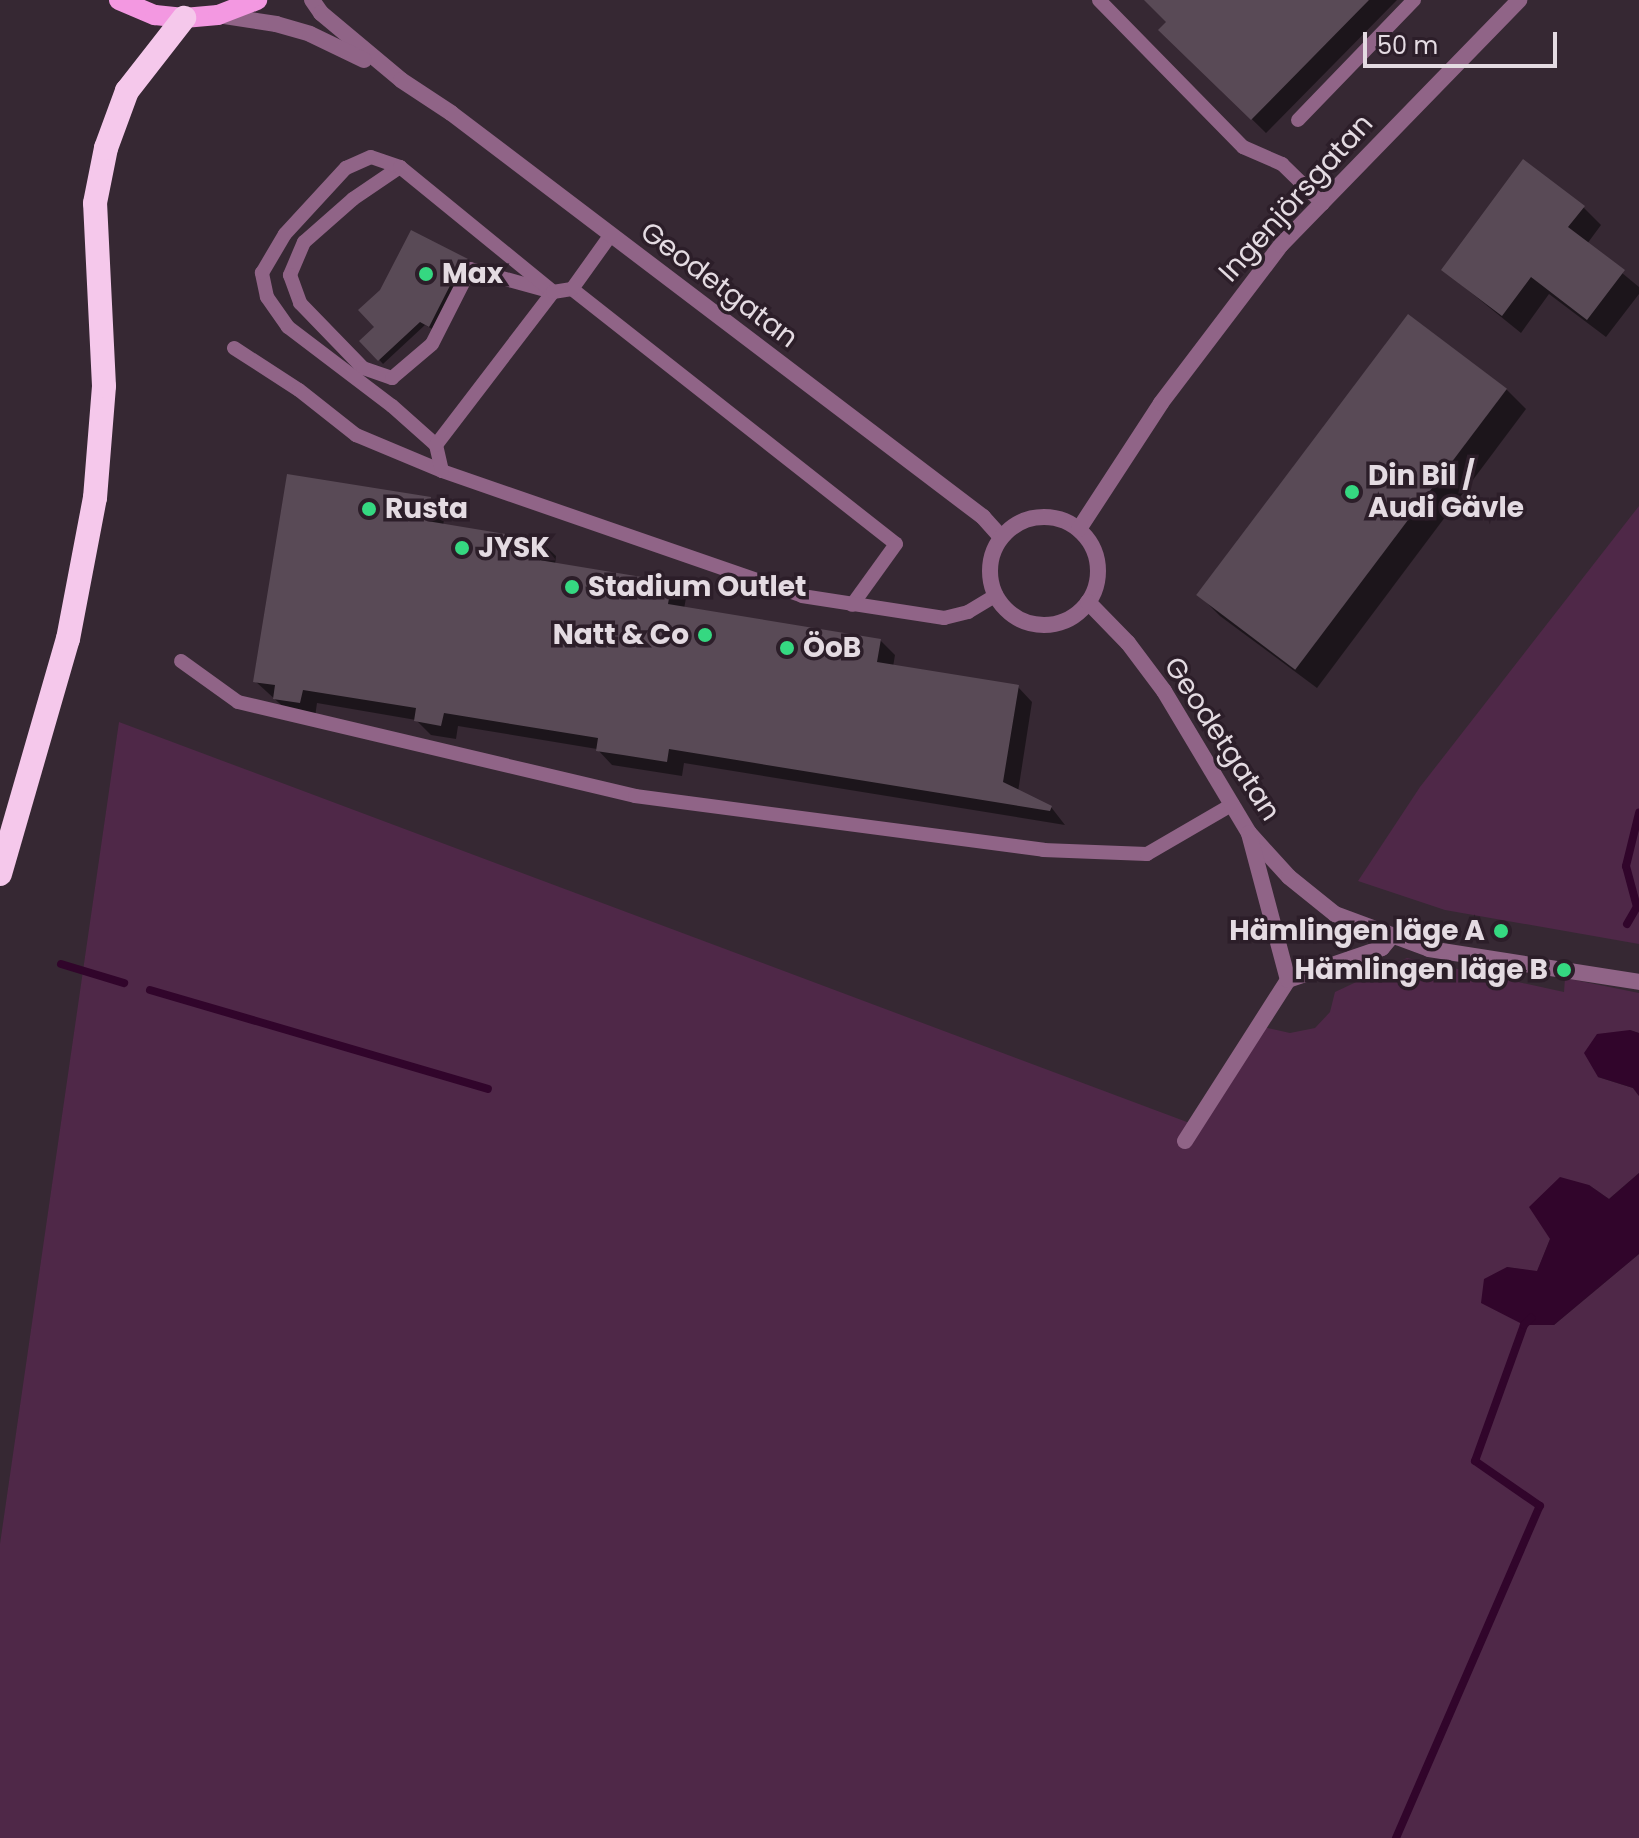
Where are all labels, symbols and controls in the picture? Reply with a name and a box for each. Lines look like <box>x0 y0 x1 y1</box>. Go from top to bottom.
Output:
scale bar <box>1367 16 1561 66</box>
text: 50 m <box>1377 29 1438 62</box>
street label: Ingenjörsgatan <box>1212 107 1380 289</box>
street label: Geodetgatan <box>634 215 804 355</box>
place label: Max <box>442 257 503 291</box>
marker: Max <box>417 265 435 283</box>
place label: Din Bil / Audi Gävle <box>1368 459 1524 525</box>
marker: Din Bil / Audi Gävle <box>1343 483 1361 501</box>
place label: Rusta <box>385 492 468 526</box>
marker: Rusta <box>360 500 378 518</box>
place label: JYSK <box>478 531 550 565</box>
marker: JYSK <box>453 539 471 557</box>
place label: Stadium Outlet <box>588 570 806 604</box>
marker: Stadium Outlet <box>563 578 581 596</box>
place label: Natt & Co <box>553 618 689 652</box>
marker: Natt & Co <box>696 626 714 644</box>
place label: ÖoB <box>803 631 861 665</box>
marker: ÖoB <box>778 639 796 657</box>
street label: Geodetgatan <box>1157 651 1287 827</box>
place label: Hämlingen läge A <box>1229 914 1485 948</box>
marker: Hämlingen läge A <box>1492 922 1510 940</box>
place label: Hämlingen läge B <box>1294 953 1548 987</box>
marker: Hämlingen läge B <box>1555 961 1573 979</box>

